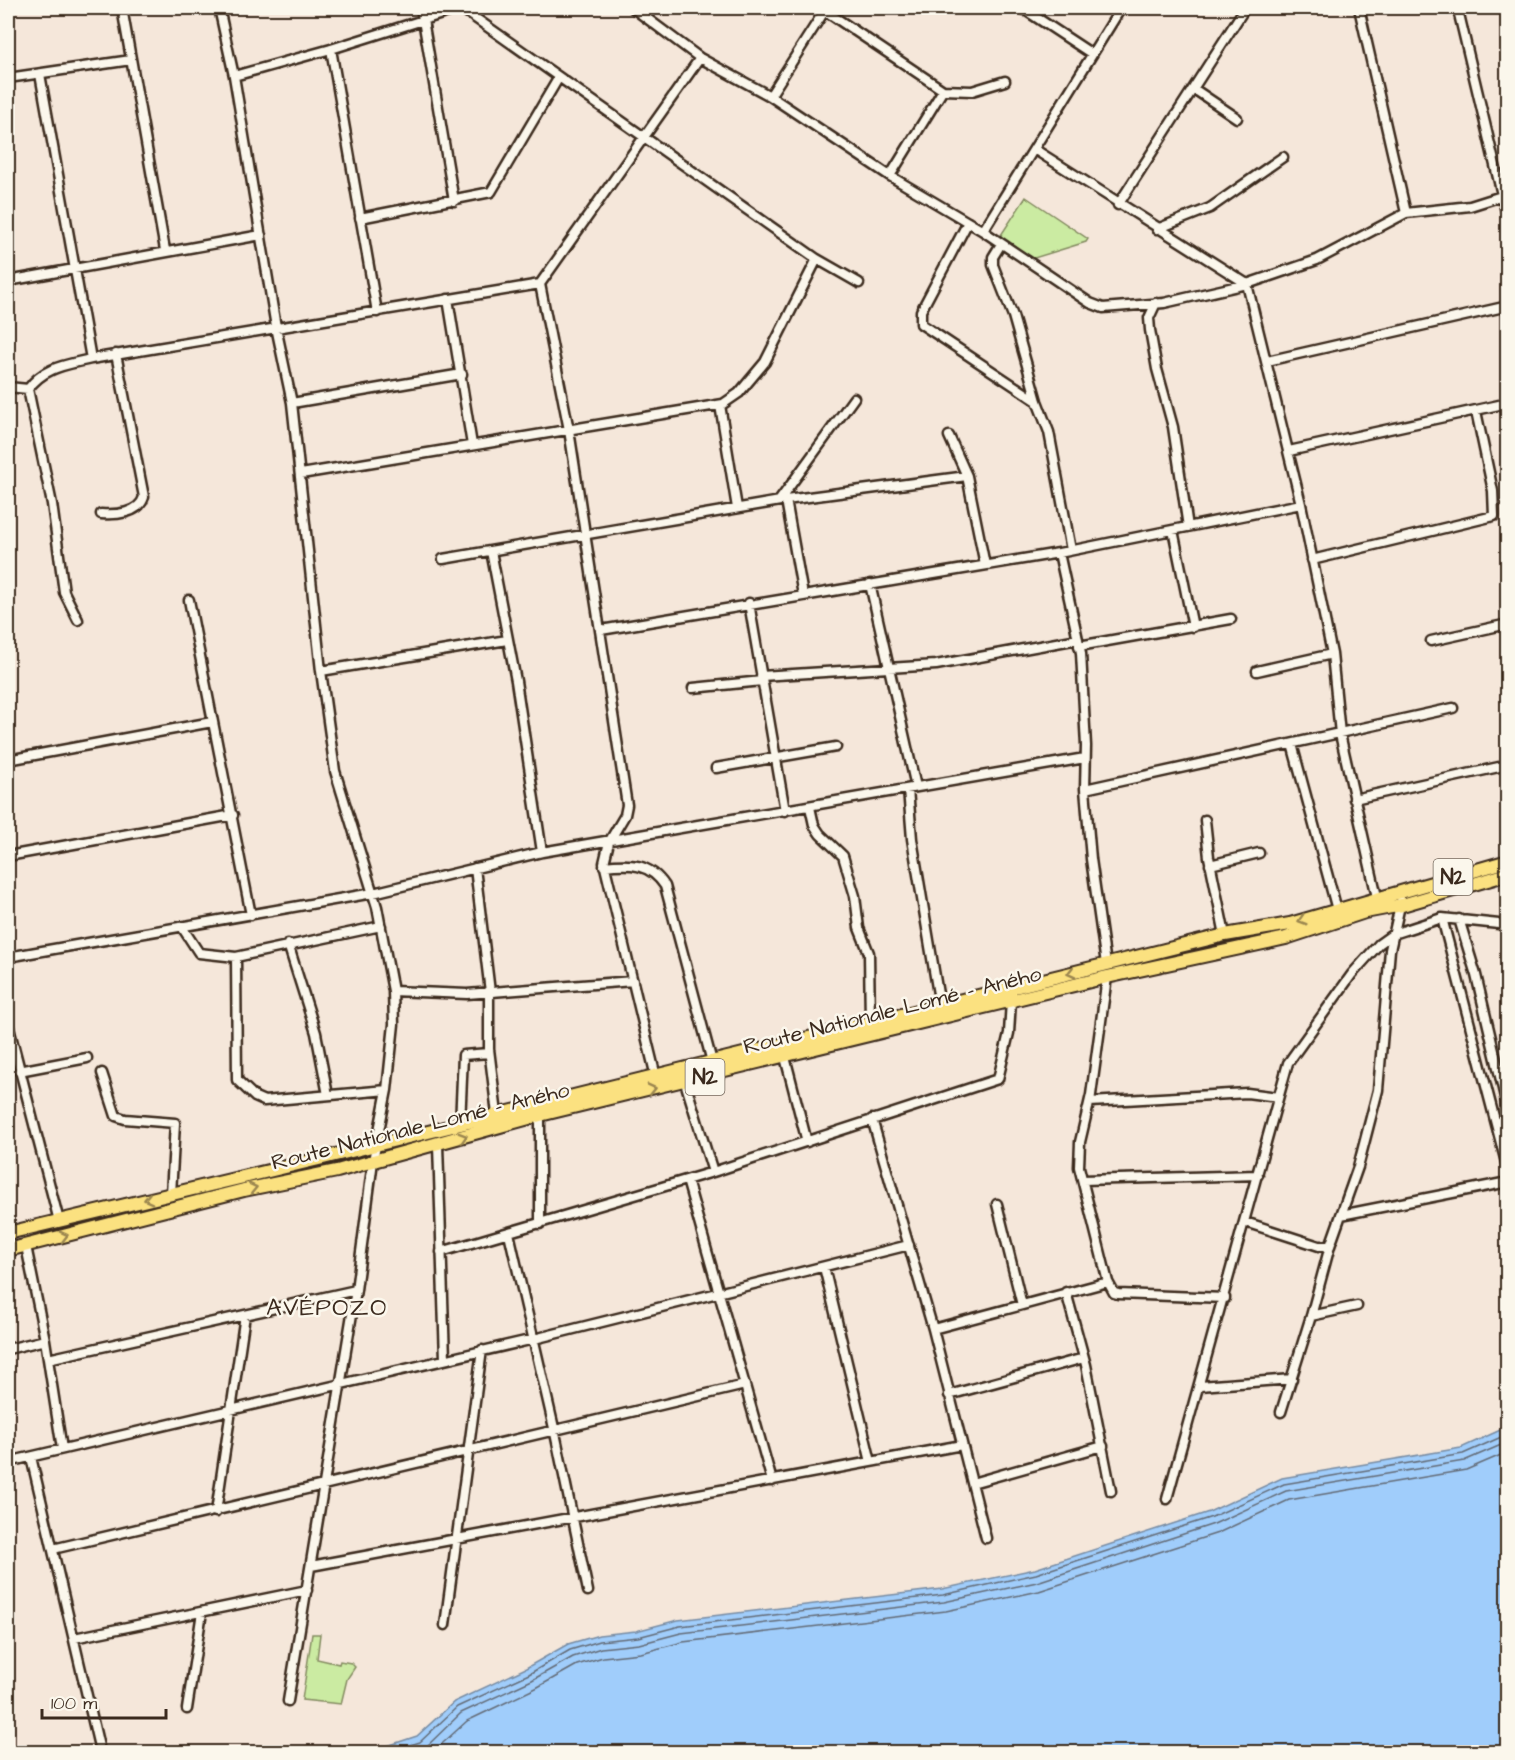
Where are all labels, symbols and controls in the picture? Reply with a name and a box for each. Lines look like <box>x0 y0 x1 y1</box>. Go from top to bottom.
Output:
road number: N2 <box>1434 859 1472 895</box>
one-way arrow <box>1297 913 1308 925</box>
street label: Route Nationale Lomé - Aného <box>740 958 1045 1063</box>
one-way arrow <box>1066 965 1076 978</box>
road number: N2 <box>686 1059 724 1095</box>
street label: Route Nationale Lomé - Aného <box>268 1074 573 1179</box>
one-way arrow <box>647 1084 657 1097</box>
one-way arrow <box>457 1132 468 1144</box>
one-way arrow <box>248 1182 258 1195</box>
one-way arrow <box>143 1192 153 1205</box>
one-way arrow <box>58 1231 69 1243</box>
district label: AVÉPOZO <box>266 1291 388 1325</box>
scale bar <box>42 1682 166 1720</box>
text: 100 m <box>51 1691 97 1716</box>

